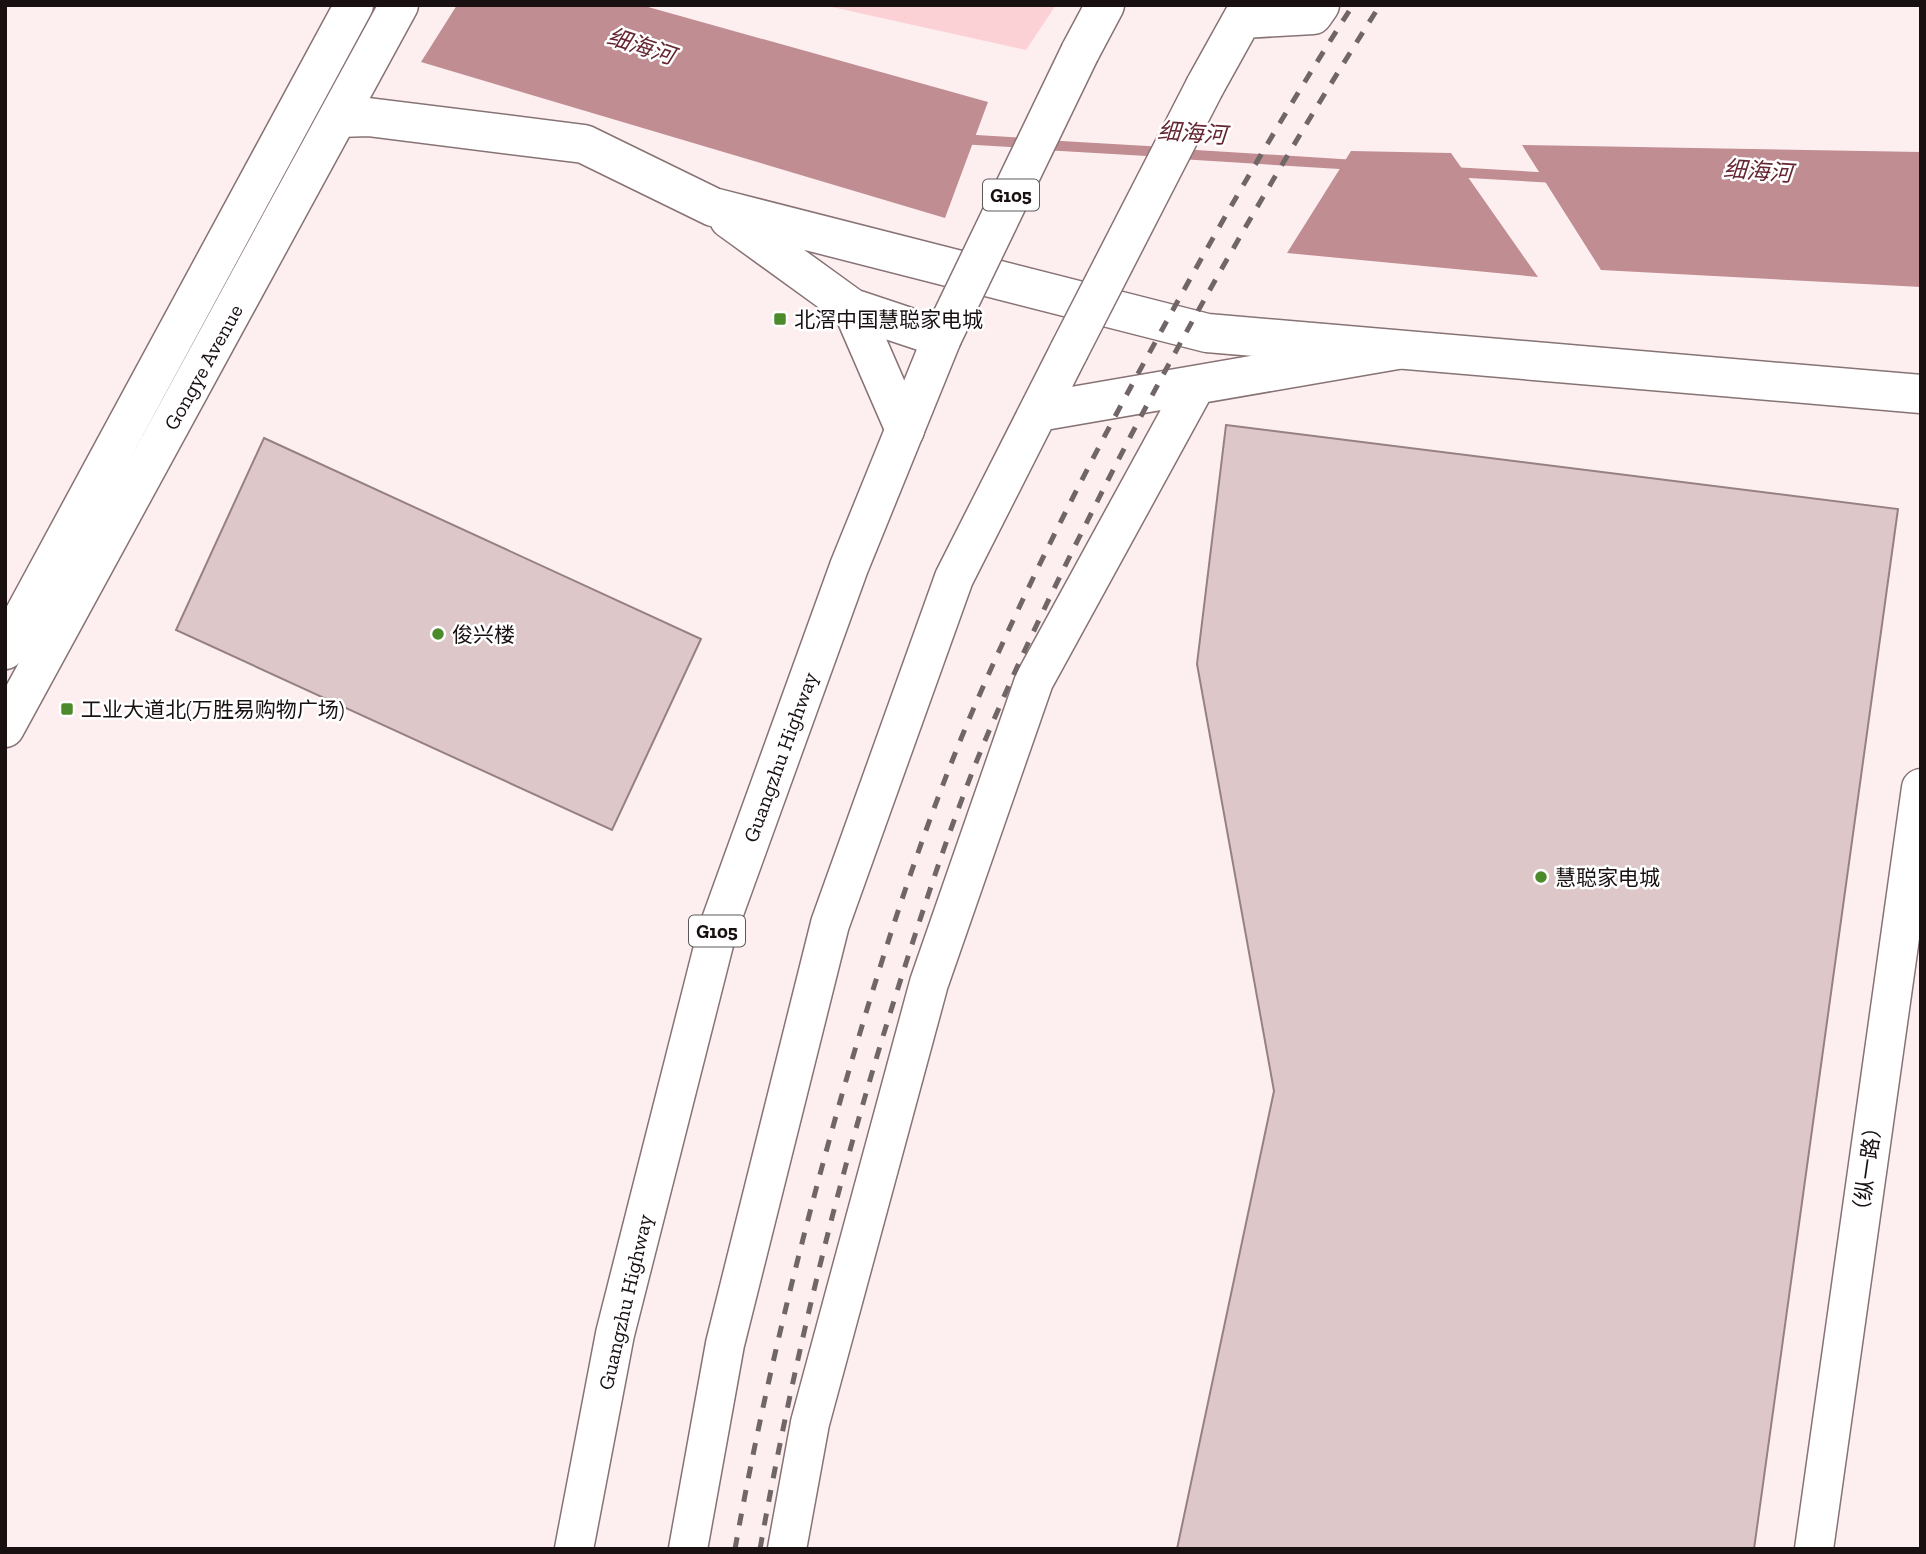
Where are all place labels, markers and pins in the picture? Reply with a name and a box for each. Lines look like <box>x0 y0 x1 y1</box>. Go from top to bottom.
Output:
place label: 北滘中国慧聪家电城 <box>794 307 983 332</box>
marker: 北滘中国慧聪家电城 <box>772 311 788 327</box>
place label: 俊兴楼 <box>452 622 515 647</box>
marker: 俊兴楼 <box>430 626 446 642</box>
place label: 工业大道北(万胜易购物广场) <box>81 697 345 722</box>
marker: 工业大道北(万胜易购物广场) <box>59 701 75 717</box>
place label: 慧聪家电城 <box>1555 865 1660 890</box>
marker: 慧聪家电城 <box>1533 869 1549 885</box>

